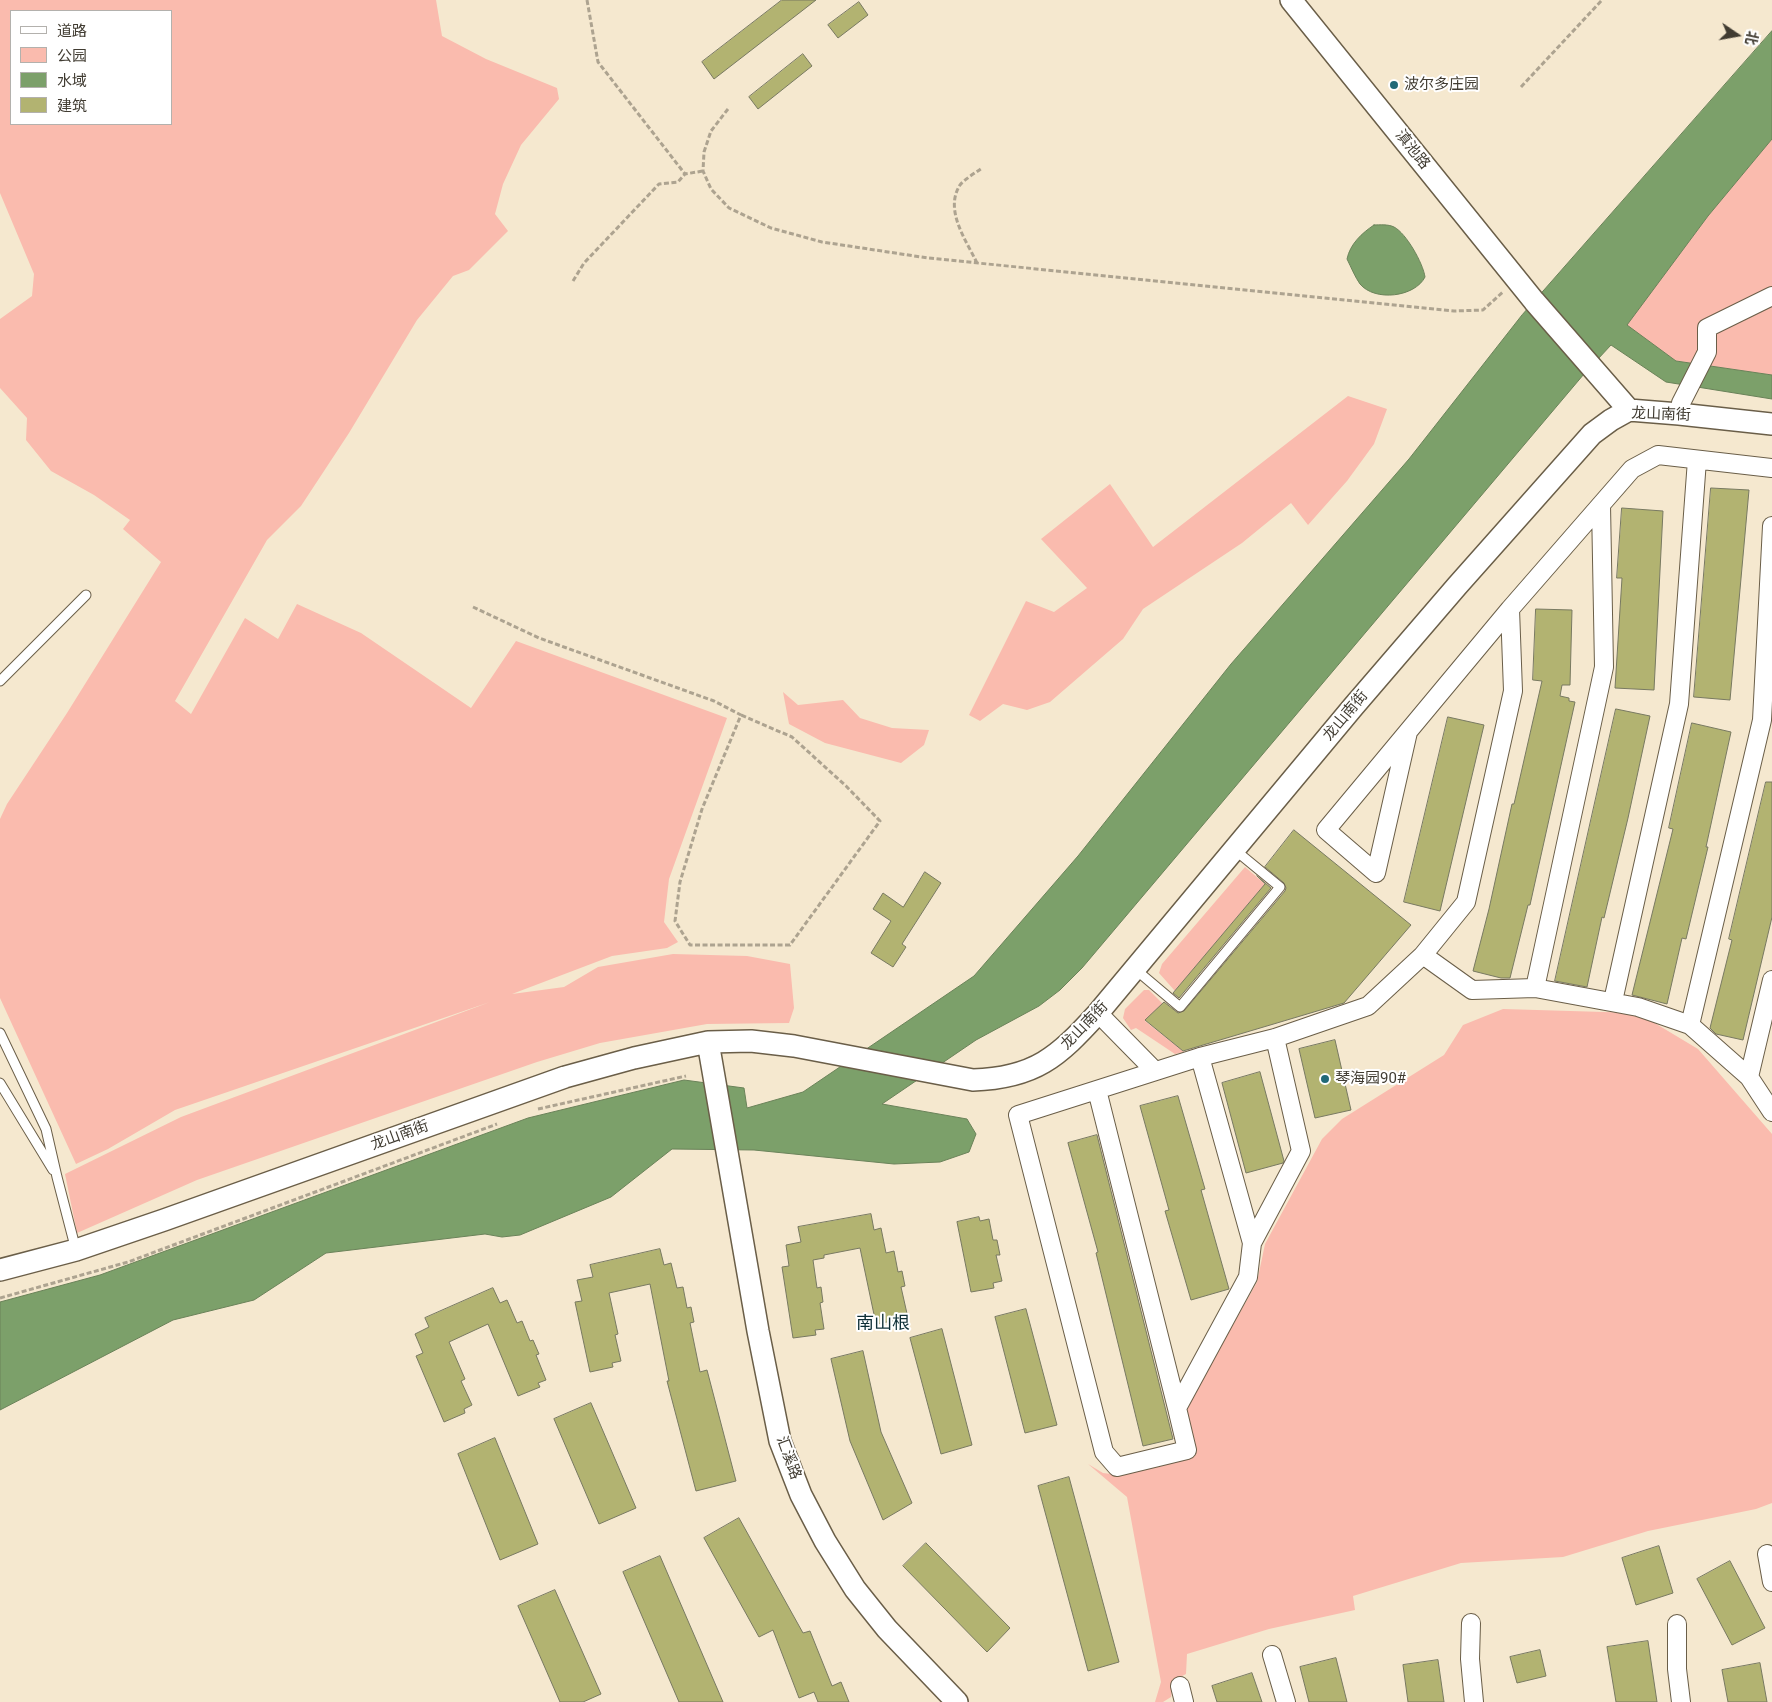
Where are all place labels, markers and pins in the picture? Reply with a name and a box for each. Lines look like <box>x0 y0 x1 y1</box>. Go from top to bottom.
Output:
place label: 波尔多庄园 <box>1404 76 1479 94</box>
marker: 波尔多庄园 <box>1388 79 1400 91</box>
place label: 琴海园90# <box>1335 1070 1406 1088</box>
marker: 琴海园90# <box>1319 1073 1331 1085</box>

